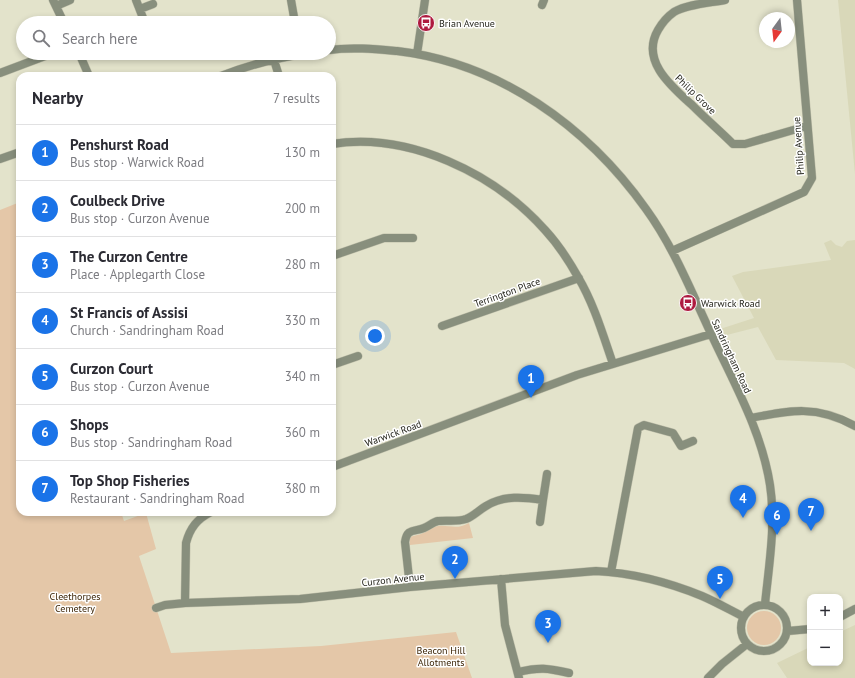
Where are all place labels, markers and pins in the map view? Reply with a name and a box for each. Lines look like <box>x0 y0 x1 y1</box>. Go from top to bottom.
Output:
bus stop icon: Brian Avenue <box>416 13 436 33</box>
place label: Brian Avenue <box>439 17 495 30</box>
bus stop icon: Warwick Road <box>678 293 698 313</box>
place label: Warwick Road <box>701 297 760 310</box>
pin: 1 <box>518 365 544 398</box>
pin: 4 <box>730 485 756 518</box>
pin: 7 <box>798 498 824 531</box>
pin: 6 <box>764 502 790 535</box>
pin: 2 <box>442 546 468 579</box>
pin: 5 <box>707 566 733 599</box>
pin: 3 <box>535 610 561 643</box>

